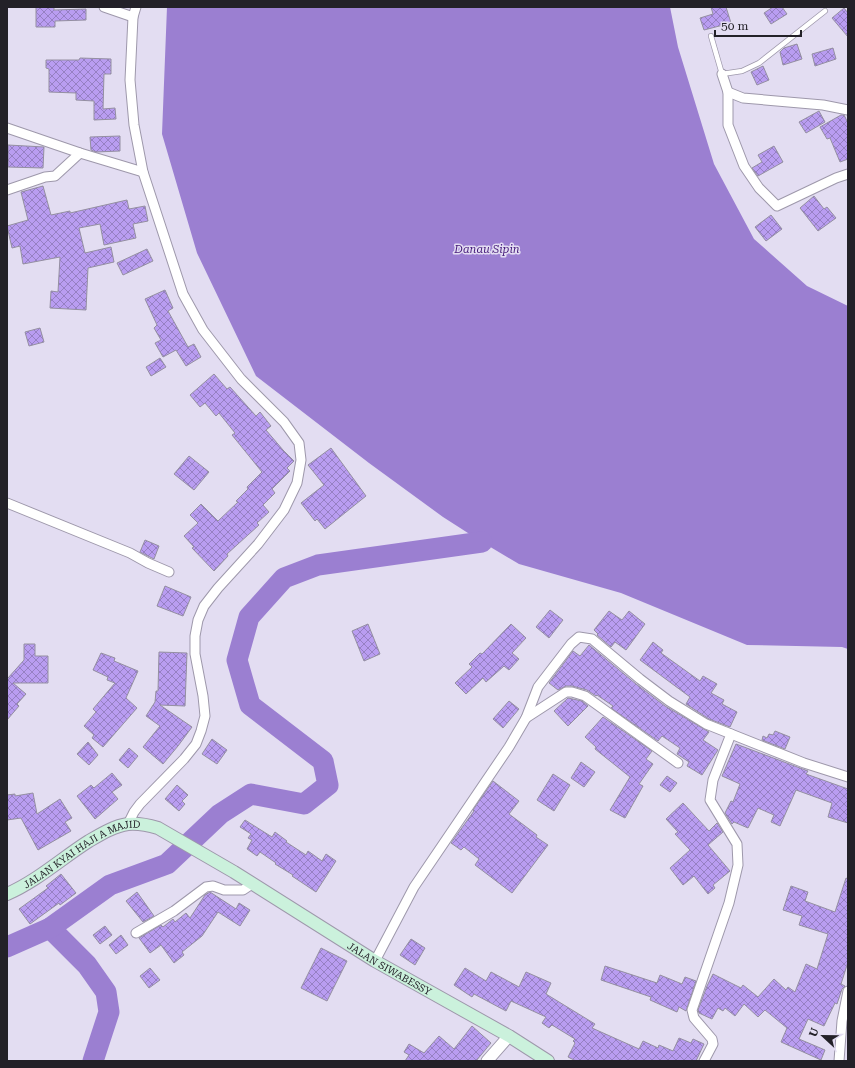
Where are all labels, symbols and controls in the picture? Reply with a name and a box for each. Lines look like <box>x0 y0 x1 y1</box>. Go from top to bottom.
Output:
scale bar <box>715 12 801 38</box>
text: 50 m <box>721 19 748 33</box>
water label: Danau Sipin <box>453 243 520 256</box>
street label: JALAN KYAI HAJI A MAJID <box>21 818 141 890</box>
street label: JALAN SIWABESSY <box>346 940 434 997</box>
north arrow <box>803 1016 843 1056</box>
text: U <box>807 1026 822 1039</box>

